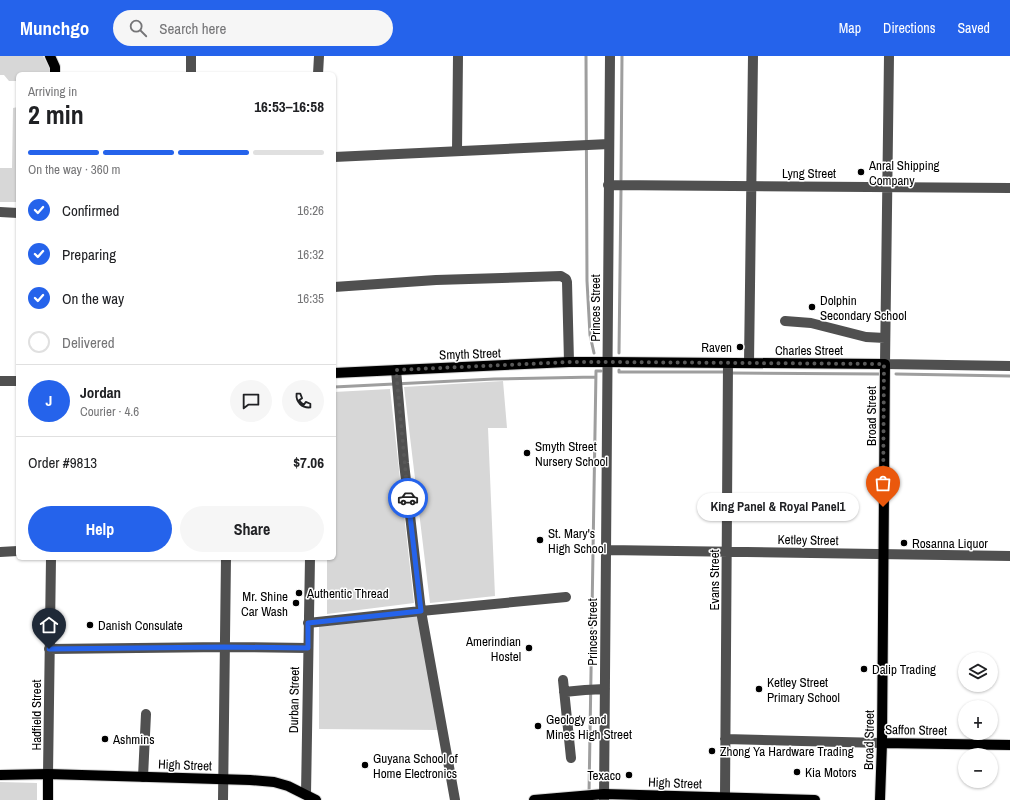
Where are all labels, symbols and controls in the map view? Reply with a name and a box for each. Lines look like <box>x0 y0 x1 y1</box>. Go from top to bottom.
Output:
search box <box>113 10 393 46</box>
text: Munchgo <box>20 15 89 41</box>
icon: search <box>127 17 149 39</box>
text: Search here <box>159 18 226 39</box>
text: Map <box>839 19 861 37</box>
text: Directions <box>883 19 935 37</box>
text: Saved <box>957 19 990 37</box>
text: Arriving in <box>28 83 77 100</box>
text: 16:53–16:58 <box>254 96 324 117</box>
text: 2 min <box>28 97 84 132</box>
place label: Anral Shipping Company <box>868 157 940 189</box>
text: On the way · 360 m <box>28 161 120 178</box>
street label: Lyng Street <box>782 165 836 182</box>
marker: Anral Shipping Company <box>856 167 866 177</box>
icon: check <box>28 199 50 221</box>
text: Confirmed <box>62 200 119 221</box>
text: 16:26 <box>297 202 324 219</box>
icon: check <box>28 243 50 265</box>
text: Preparing <box>62 244 116 265</box>
text: 16:32 <box>297 246 324 263</box>
street label: Princes Street <box>587 274 604 342</box>
icon: check <box>28 287 50 309</box>
text: On the way <box>62 288 124 309</box>
text: 16:35 <box>297 290 324 307</box>
place label: Dolphin Secondary School <box>820 292 907 324</box>
marker: Dolphin Secondary School <box>807 302 817 312</box>
text: Delivered <box>62 332 115 353</box>
place label: Raven <box>701 339 732 356</box>
marker: Raven <box>735 342 745 352</box>
street label: Charles Street <box>775 342 843 359</box>
street label: Smyth Street <box>439 344 501 364</box>
button: chat <box>230 380 272 422</box>
button: phone <box>282 380 324 422</box>
text: Jordan <box>80 382 121 403</box>
street label: Broad Street <box>863 386 880 446</box>
text: J <box>46 390 52 411</box>
text: Courier · 4.6 <box>80 403 139 420</box>
place label: Smyth Street Nursery School <box>535 438 608 470</box>
marker: Smyth Street Nursery School <box>522 448 532 458</box>
text: Order #9813 <box>28 452 97 473</box>
text: $7.06 <box>293 452 324 473</box>
pin <box>866 466 900 507</box>
icon: bag <box>872 472 894 494</box>
courier <box>388 478 428 518</box>
icon: car <box>397 487 419 509</box>
callout: King Panel & Royal Panel1 <box>697 493 859 521</box>
text: King Panel & Royal Panel1 <box>710 498 846 515</box>
button: Help <box>28 506 172 552</box>
button: Share <box>180 506 324 552</box>
place label: St. Mary's High School <box>548 525 606 557</box>
street label: Ketley Street <box>777 531 839 549</box>
marker: St. Mary's High School <box>535 535 545 545</box>
place label: Rosanna Liquor <box>912 535 988 552</box>
marker: Rosanna Liquor <box>899 538 909 548</box>
street label: Evans Street <box>706 549 723 611</box>
place label: Authentic Thread <box>306 585 389 602</box>
place label: Mr. Shine Car Wash <box>241 588 288 620</box>
marker: Authentic Thread <box>294 588 304 598</box>
marker: Mr. Shine Car Wash <box>291 598 301 608</box>
street label: Princes Street <box>584 598 601 666</box>
pin <box>32 608 66 649</box>
icon: home <box>38 614 60 636</box>
place label: Danish Consulate <box>98 617 183 634</box>
marker: Danish Consulate <box>85 620 95 630</box>
place label: Amerindian Hostel <box>465 633 521 665</box>
marker: Amerindian Hostel <box>524 643 534 653</box>
map controls <box>958 652 998 788</box>
button: layers <box>958 652 998 692</box>
place label: Dalip Trading <box>872 661 936 678</box>
marker: Dalip Trading <box>859 664 869 674</box>
street label: Durban Street <box>285 667 303 733</box>
place label: Ketley Street Primary School <box>767 674 840 706</box>
street label: Hadfield Street <box>28 679 45 751</box>
marker: Ketley Street Primary School <box>754 684 764 694</box>
button: + <box>958 700 998 740</box>
street label: Broad Street <box>860 710 878 770</box>
place label: Geology and Mines High Street <box>546 711 632 743</box>
marker: Geology and Mines High Street <box>533 721 543 731</box>
street label: Saffon Street <box>885 721 947 739</box>
place label: Ashmins <box>112 731 154 748</box>
marker: Ashmins <box>100 734 110 744</box>
place label: Zhong Ya Hardware Trading <box>720 743 854 760</box>
marker: Zhong Ya Hardware Trading <box>707 746 717 756</box>
button: − <box>958 748 998 788</box>
place label: Guyana School of Home Electronics <box>373 750 458 782</box>
street label: High Street <box>158 756 212 774</box>
marker: Guyana School of Home Electronics <box>360 760 370 770</box>
place label: Kia Motors <box>805 764 857 781</box>
place label: Texaco <box>587 767 621 784</box>
marker: Kia Motors <box>792 767 802 777</box>
marker: Texaco <box>624 770 634 780</box>
street label: High Street <box>648 774 702 792</box>

